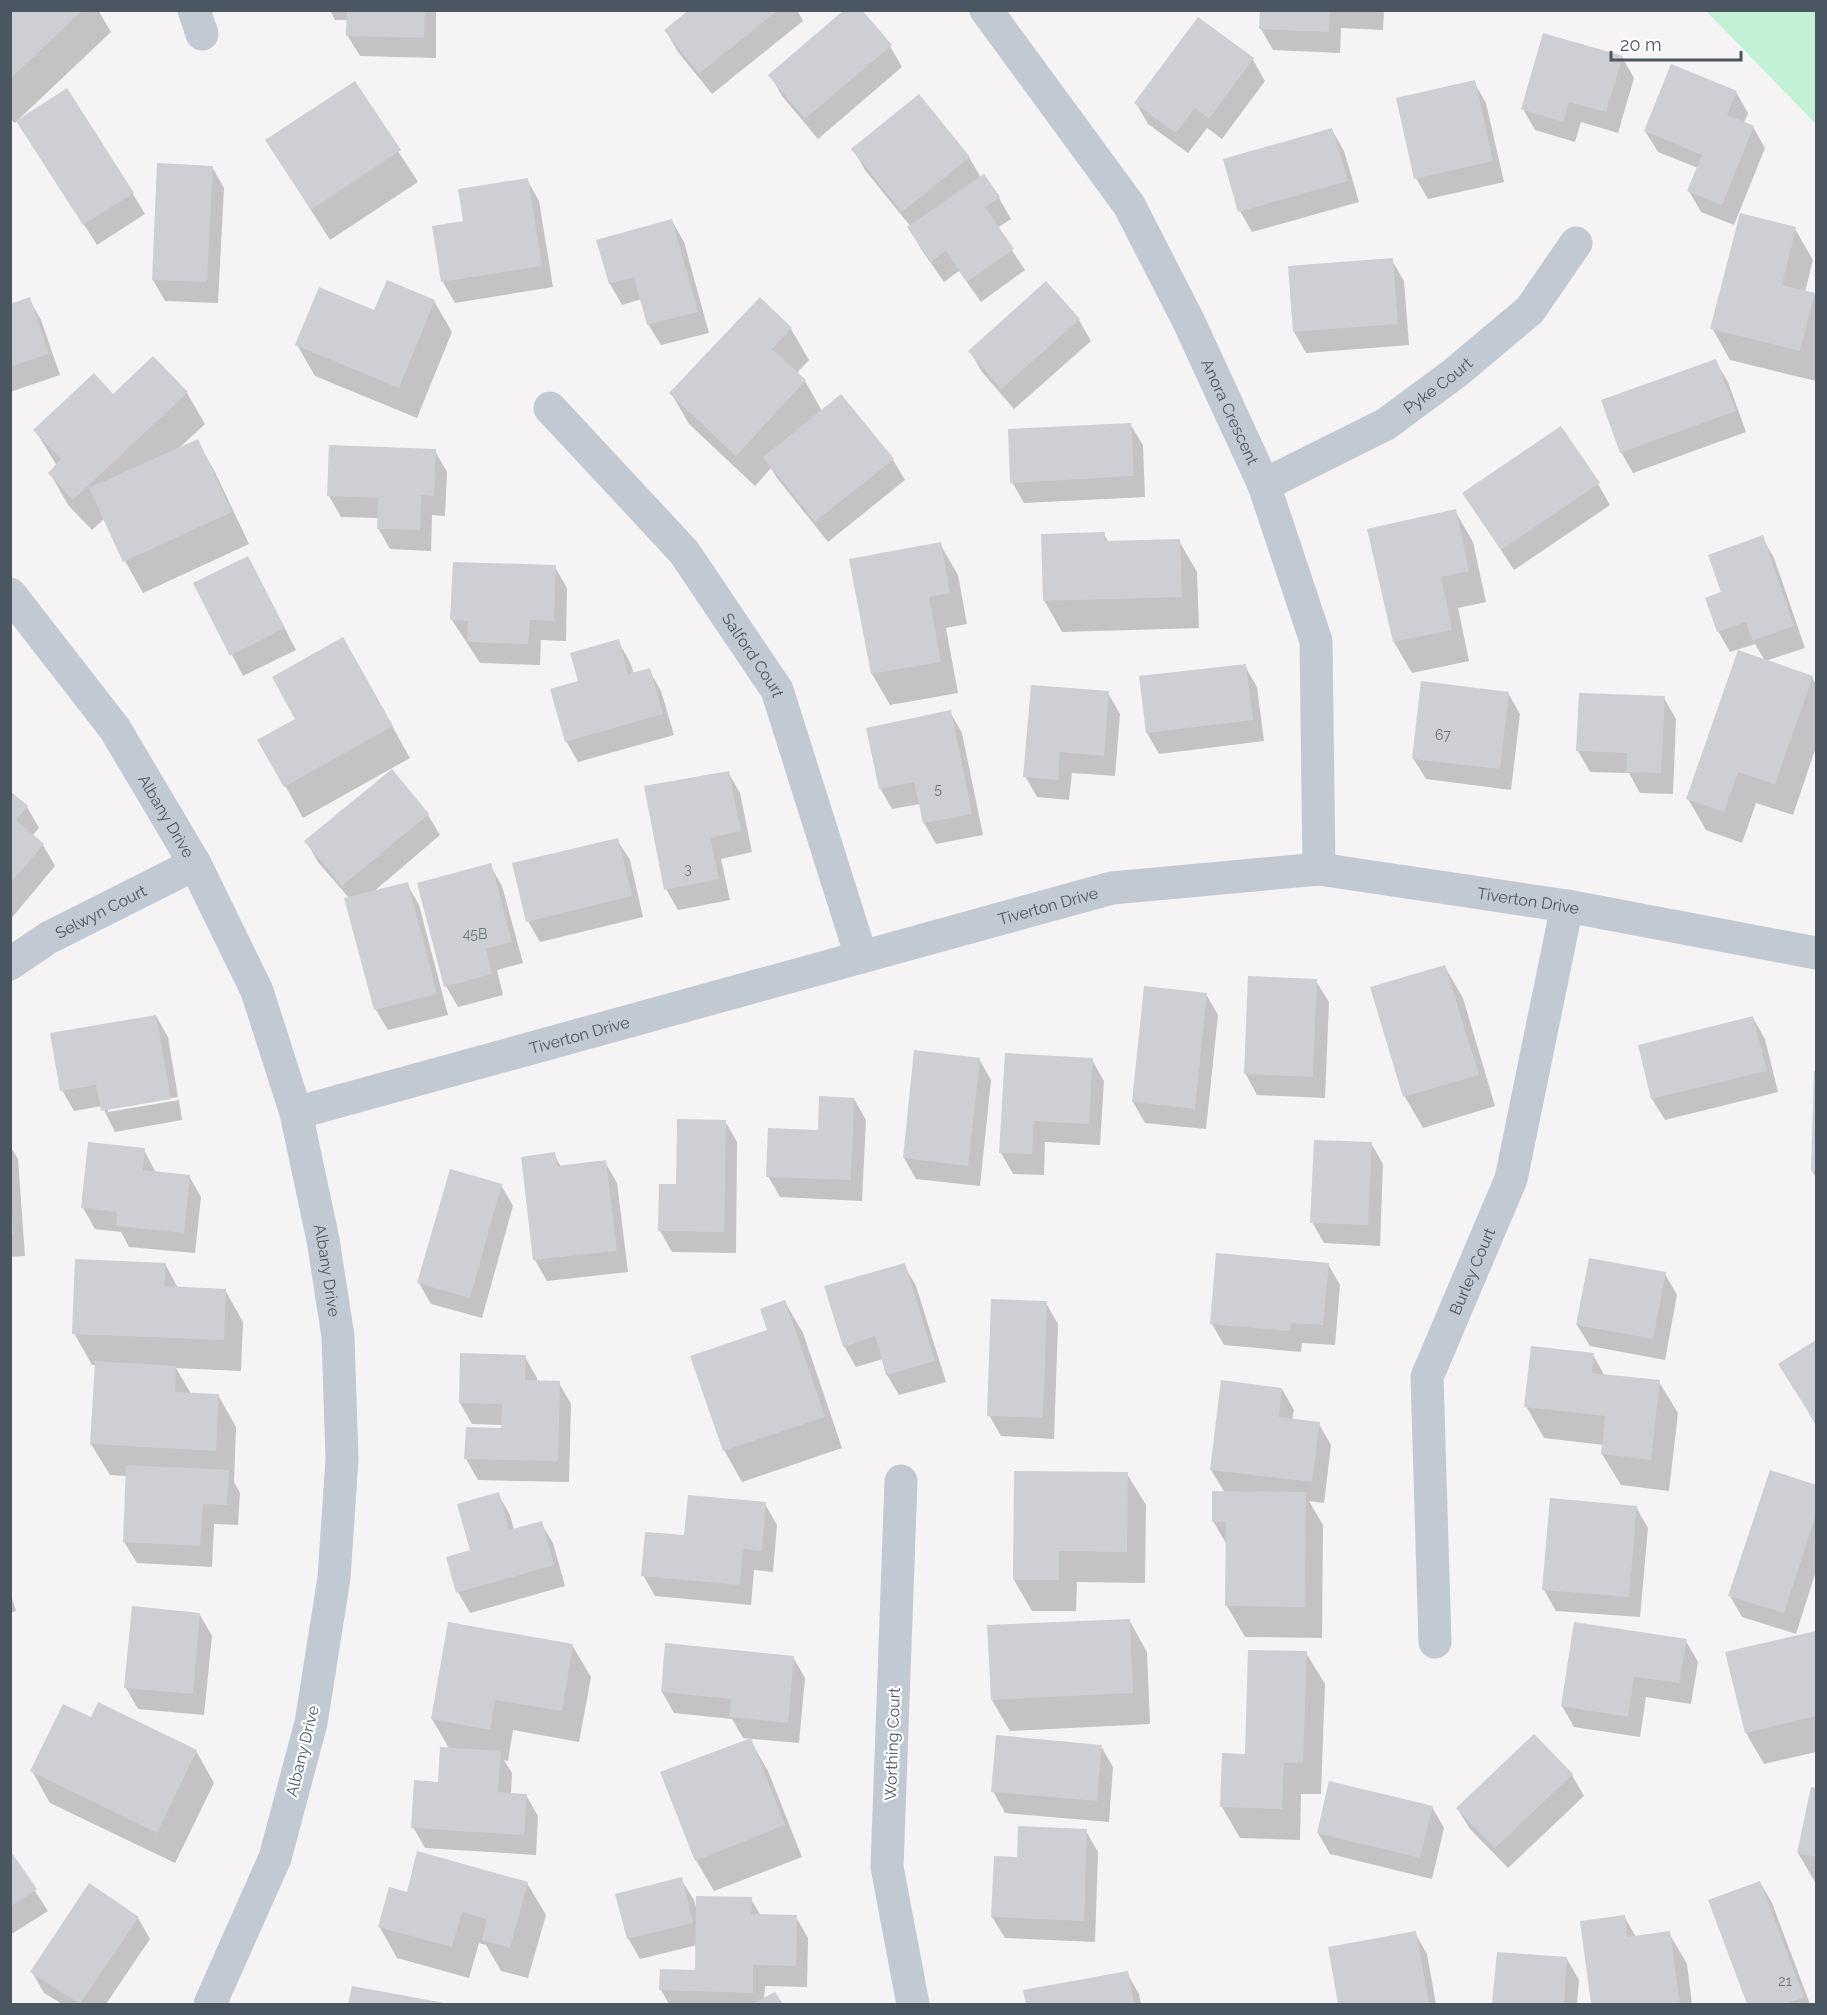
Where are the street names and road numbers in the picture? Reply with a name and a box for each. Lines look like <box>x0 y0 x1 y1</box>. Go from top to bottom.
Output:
street label: Pyke Court <box>1400 353 1477 418</box>
street label: Anora Crescent <box>1197 356 1263 468</box>
street label: Salford Court <box>718 609 788 700</box>
street label: Albany Drive <box>134 771 198 861</box>
street label: Selwyn Court <box>52 881 150 943</box>
street label: Tiverton Drive <box>996 883 1100 929</box>
street label: Tiverton Drive <box>1476 884 1581 918</box>
street label: Tiverton Drive <box>527 1012 632 1058</box>
street label: Albany Drive <box>310 1223 344 1318</box>
street label: Burley Court <box>1445 1224 1499 1318</box>
street label: Worthing Court <box>881 1686 904 1801</box>
street label: Albany Drive <box>282 1703 323 1799</box>

